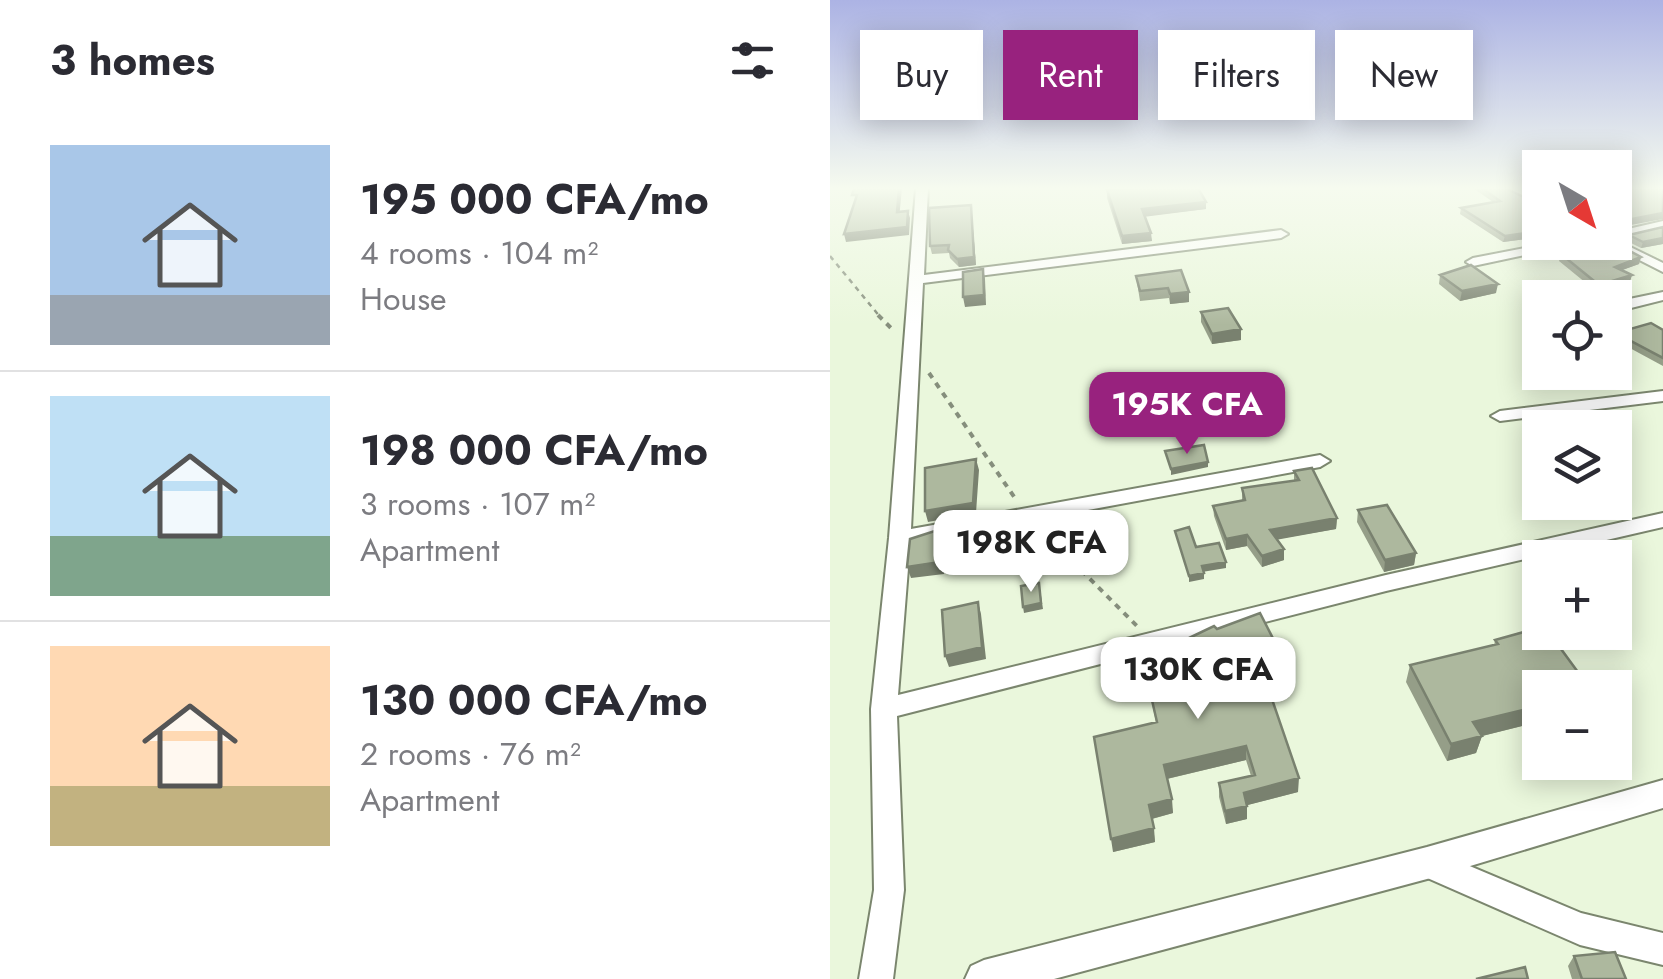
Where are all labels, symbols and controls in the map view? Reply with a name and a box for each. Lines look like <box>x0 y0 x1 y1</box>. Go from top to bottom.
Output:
text: 3 homes <box>50 30 215 91</box>
chip: Buy <box>860 30 983 120</box>
chip: Rent <box>1003 30 1138 120</box>
chip: Filters <box>1158 30 1315 120</box>
chip: New <box>1335 30 1473 120</box>
icon: filters <box>725 33 780 88</box>
north arrow <box>1522 150 1632 260</box>
map controls <box>1522 150 1632 780</box>
text: 195 000 CFA/mo <box>360 169 709 230</box>
icon: home <box>130 185 250 305</box>
text: 4 rooms · 104 m² <box>360 230 598 276</box>
text: House <box>360 276 447 322</box>
button: locate <box>1522 280 1632 390</box>
pin: 195K CFA <box>1084 372 1290 457</box>
text: 195K CFA <box>1111 381 1263 427</box>
button: layers <box>1522 410 1632 520</box>
text: 198 000 CFA/mo <box>360 420 708 481</box>
icon: home <box>130 436 250 556</box>
text: 3 rooms · 107 m² <box>360 481 595 527</box>
pin: 198K CFA <box>928 510 1134 595</box>
text: 198K CFA <box>955 519 1107 565</box>
text: Apartment <box>360 527 499 573</box>
button: + <box>1522 540 1632 650</box>
pin: 130K CFA <box>1095 637 1301 722</box>
text: 130K CFA <box>1123 646 1273 692</box>
text: 130 000 CFA/mo <box>360 670 708 731</box>
button: − <box>1522 670 1632 780</box>
icon: home <box>130 686 250 806</box>
text: 2 rooms · 76 m² <box>360 731 581 777</box>
text: Apartment <box>360 777 499 823</box>

